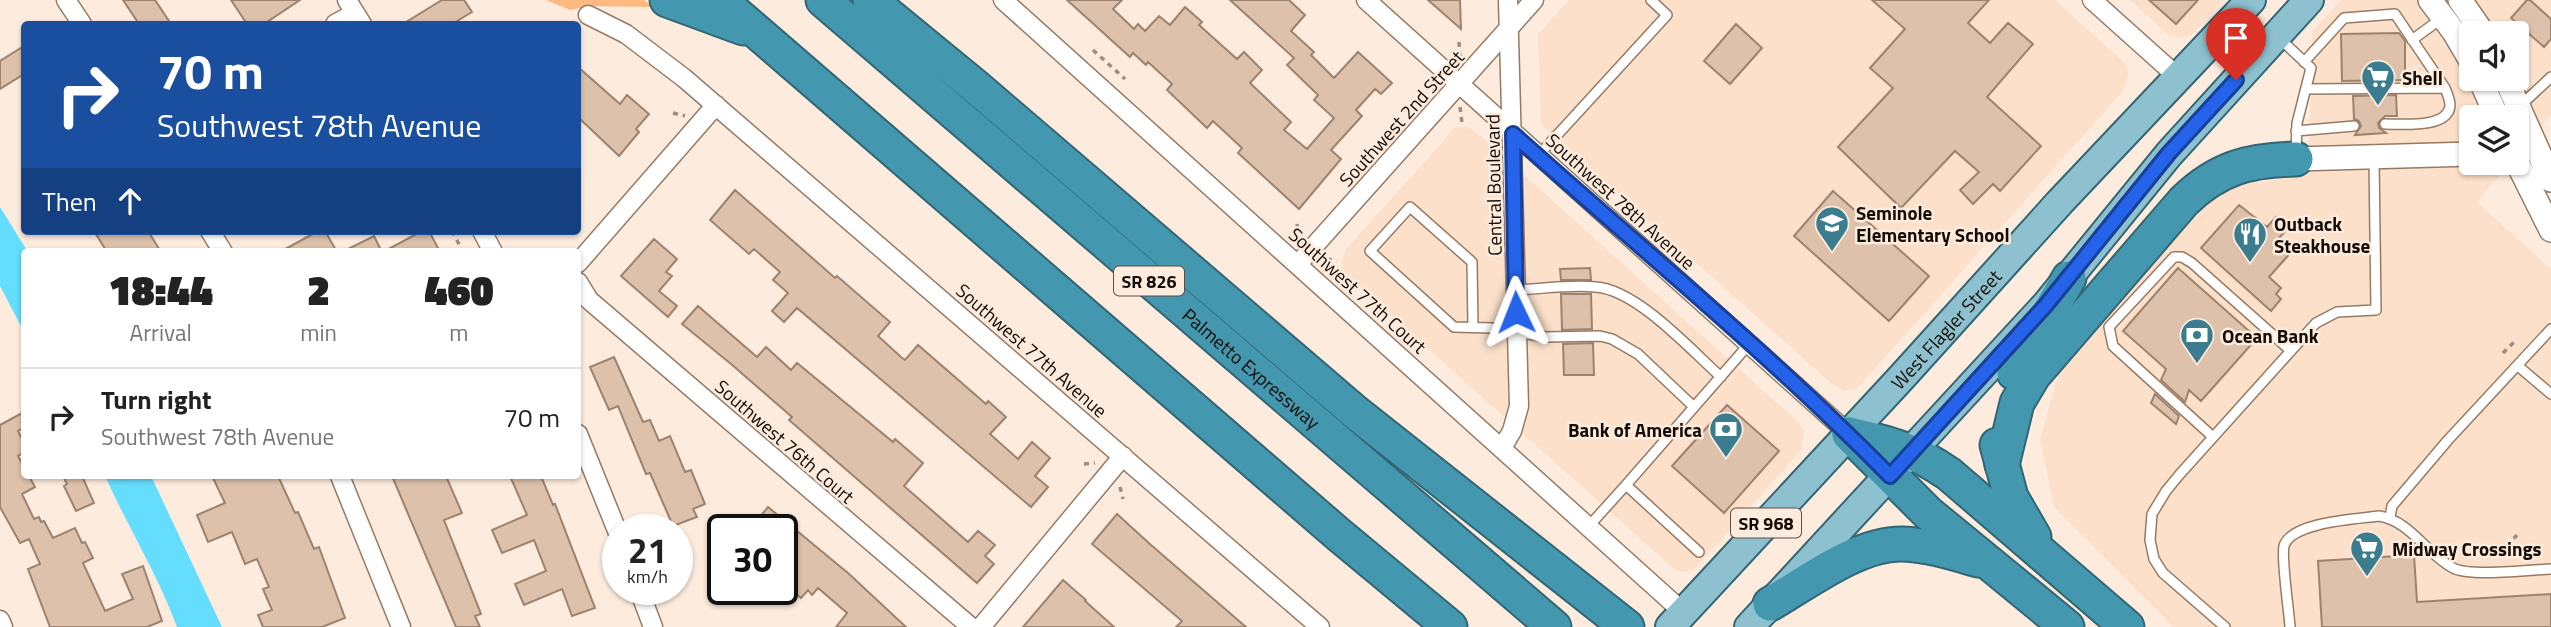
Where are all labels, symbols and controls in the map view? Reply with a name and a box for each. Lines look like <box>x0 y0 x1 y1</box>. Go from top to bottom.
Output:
pin <box>2206 8 2266 80</box>
icon: arrive <box>2217 19 2255 57</box>
map controls <box>2459 21 2529 175</box>
button: sound <box>2459 21 2529 91</box>
text: 70 m <box>157 33 264 108</box>
street label: Southwest 2nd Street <box>1332 43 1471 193</box>
icon: right <box>42 49 133 140</box>
supermarket icon: Shell <box>2359 58 2397 107</box>
place label: Shell <box>2402 63 2443 92</box>
text: Southwest 78th Avenue <box>157 101 481 149</box>
button: layers <box>2459 105 2529 175</box>
street label: Central Boulevard <box>1477 114 1509 256</box>
street label: Southwest 78th Avenue <box>1540 126 1702 276</box>
text: Then <box>42 182 97 221</box>
icon: ahead <box>111 182 149 220</box>
place label: Seminole Elementary School <box>1856 198 2010 249</box>
school or university icon: Seminole Elementary School <box>1813 204 1851 253</box>
place label: Outback Steakhouse <box>2274 209 2370 260</box>
restaurant icon: Outback Steakhouse <box>2231 215 2269 264</box>
street label: Southwest 77th Court <box>1283 220 1434 360</box>
text: 18:44 <box>108 257 213 321</box>
text: 2 <box>307 257 330 321</box>
text: 460 <box>424 257 494 321</box>
street label: West Flagler Street <box>1883 262 2008 395</box>
road number: SR 826 <box>1114 267 1184 296</box>
position arrow <box>1479 275 1553 349</box>
street label: Southwest 77th Avenue <box>950 276 1114 424</box>
street label: Palmetto Expressway <box>1176 300 1327 435</box>
text: Arrival <box>129 315 192 350</box>
text: min <box>300 315 337 350</box>
text: m <box>449 315 469 350</box>
bank icon: Ocean Bank <box>2178 316 2216 365</box>
place label: Ocean Bank <box>2222 321 2319 350</box>
street label: Southwest 76th Court <box>709 372 861 510</box>
text: Turn right <box>101 380 212 419</box>
icon: right <box>42 398 80 436</box>
text: 70 m <box>503 398 560 437</box>
bank icon: Bank of America <box>1707 410 1745 459</box>
place label: Bank of America <box>1568 415 1702 444</box>
text: Southwest 78th Avenue <box>101 419 334 454</box>
road number: SR 968 <box>1731 508 1801 538</box>
speed limit sign: 30 <box>707 514 798 605</box>
text: 21 <box>628 523 667 577</box>
supermarket icon: Midway Crossings <box>2348 529 2386 578</box>
place label: Midway Crossings <box>2392 534 2542 563</box>
text: km/h <box>627 563 668 590</box>

